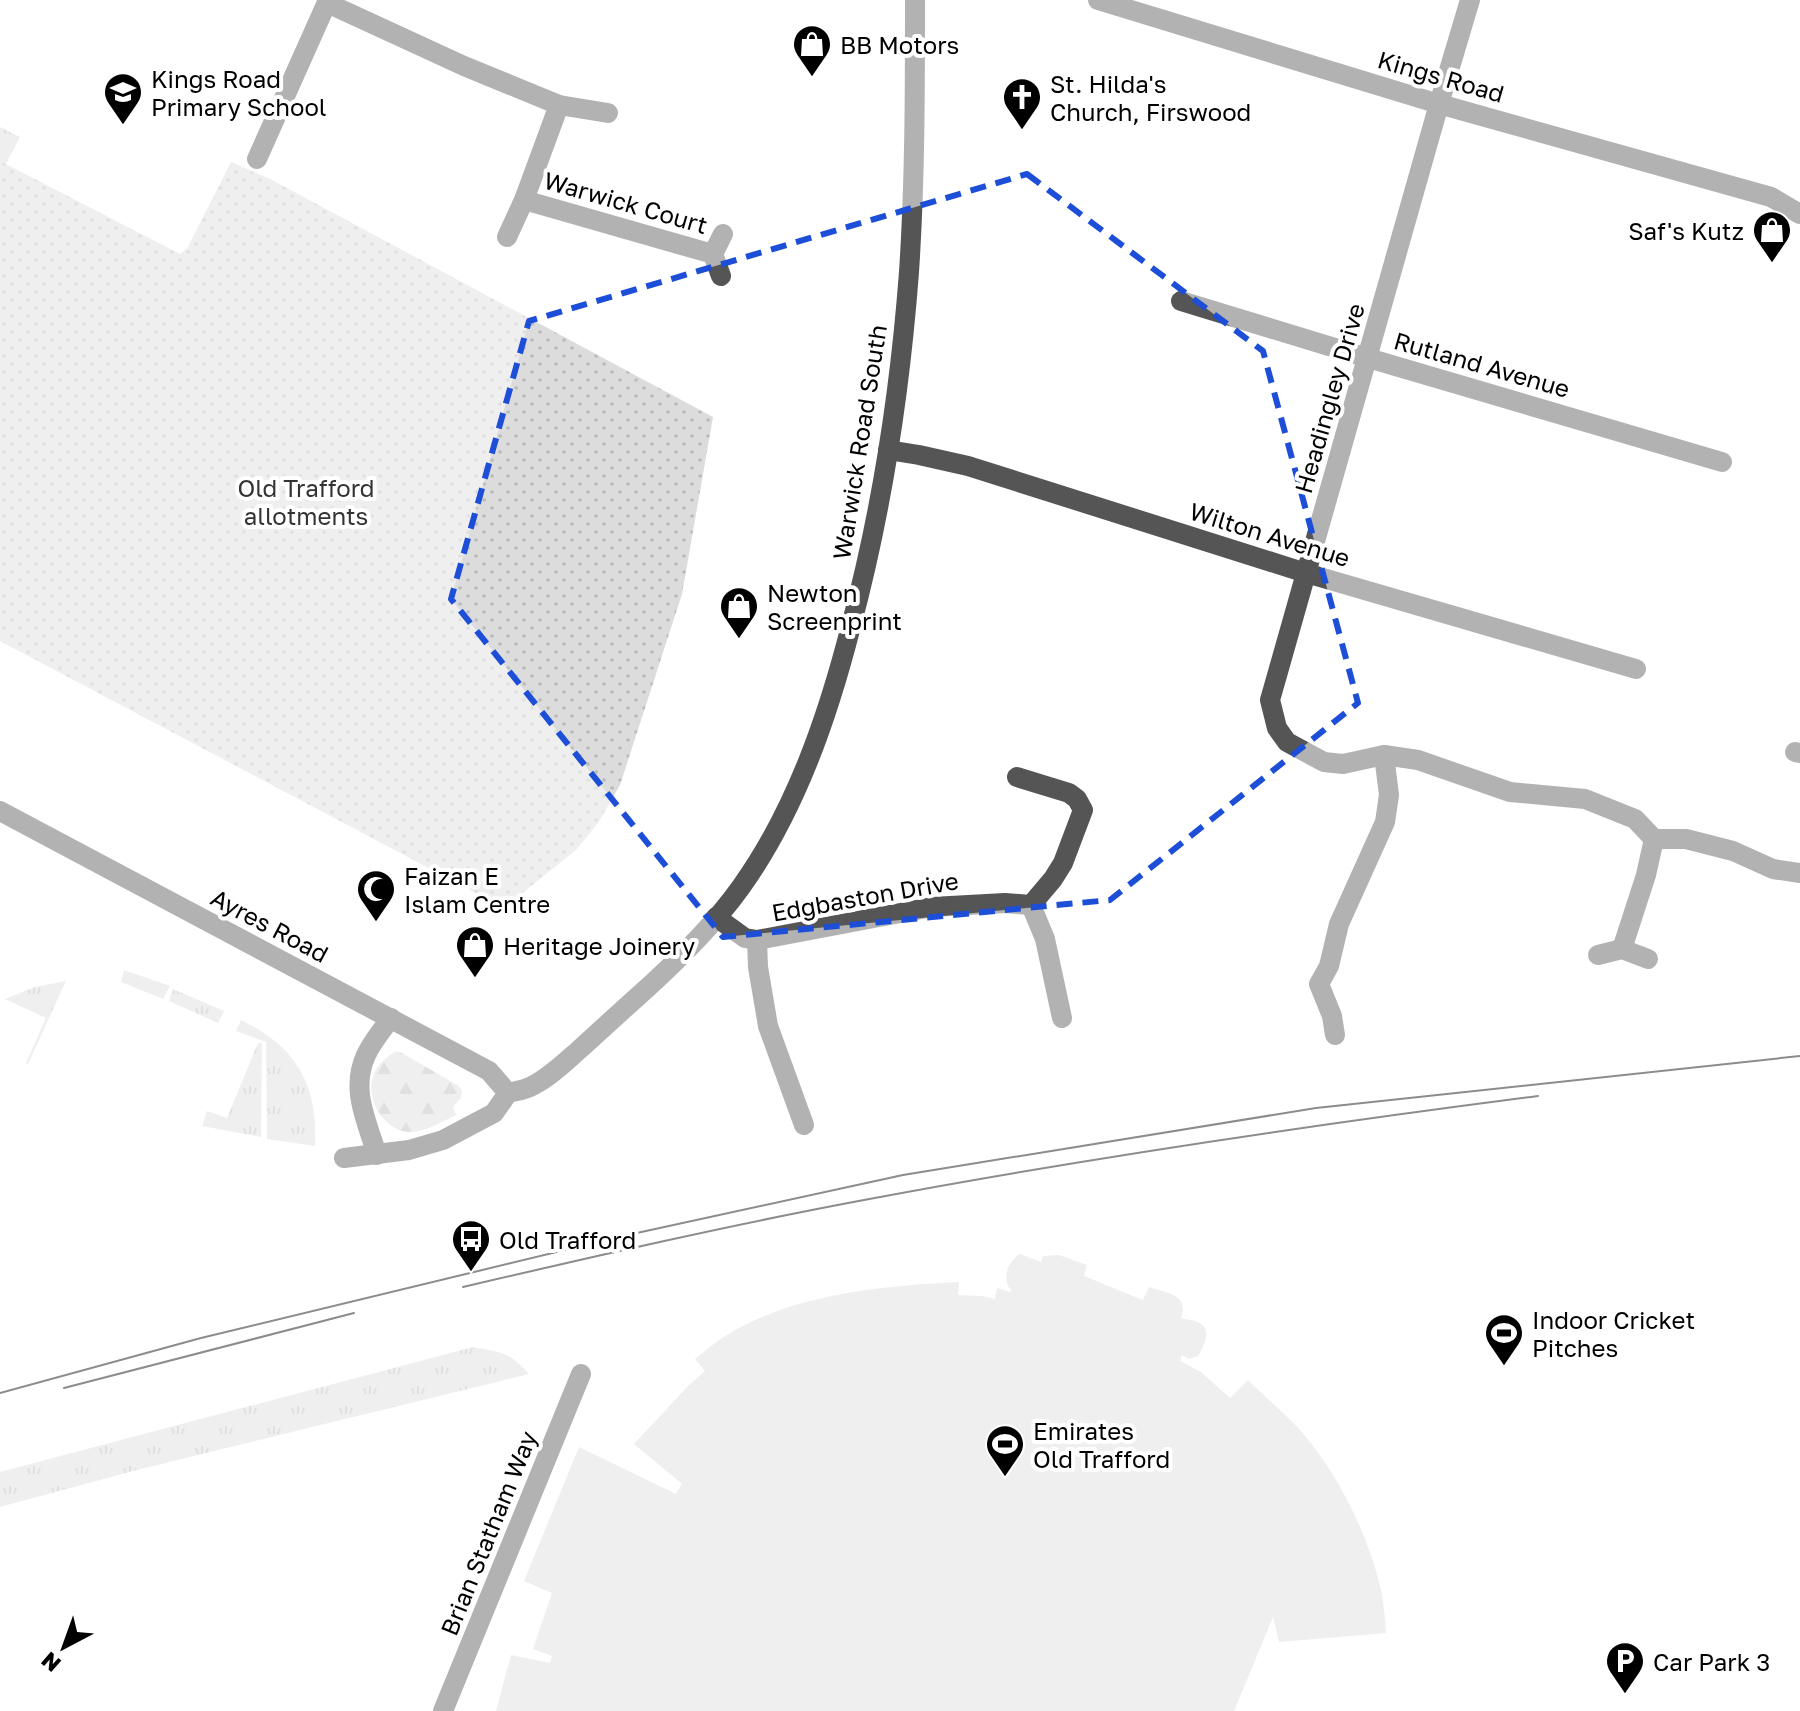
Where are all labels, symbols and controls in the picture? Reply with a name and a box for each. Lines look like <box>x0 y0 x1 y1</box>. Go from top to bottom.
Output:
shop icon: BB Motors <box>791 23 833 78</box>
place label: BB Motors <box>840 30 959 59</box>
street label: Kings Road <box>1374 44 1508 108</box>
place label: Kings Road Primary School <box>151 64 327 121</box>
place label: St. Hilda's Church, Firswood <box>1050 69 1251 126</box>
school or university icon: Kings Road Primary School <box>102 71 144 126</box>
church icon: St. Hilda's Church, Firswood <box>1001 76 1043 131</box>
street label: Warwick Court <box>541 165 711 239</box>
shop icon: Saf's Kutz <box>1751 209 1793 264</box>
place label: Saf's Kutz <box>1628 216 1744 245</box>
street label: Headingley Drive <box>1288 300 1370 496</box>
street label: Warwick Road South <box>826 322 892 562</box>
street label: Rutland Avenue <box>1391 325 1573 403</box>
park label: Old Trafford allotments <box>237 473 375 530</box>
street label: Wilton Avenue <box>1186 496 1354 572</box>
place label: Newton Screenprint <box>767 578 902 635</box>
shop icon: Newton Screenprint <box>718 585 760 640</box>
place label: Faizan E Islam Centre <box>404 861 550 918</box>
street label: Edgbaston Drive <box>769 865 961 927</box>
mosque icon: Faizan E Islam Centre <box>355 868 397 923</box>
street label: Ayres Road <box>206 882 334 968</box>
shop icon: Heritage Joinery <box>454 924 496 979</box>
place label: Heritage Joinery <box>503 931 695 960</box>
bus stop icon: Old Trafford <box>450 1218 492 1273</box>
place label: Old Trafford <box>499 1225 636 1254</box>
place label: Indoor Cricket Pitches <box>1532 1305 1695 1362</box>
sports icon: Indoor Cricket Pitches <box>1483 1312 1525 1367</box>
place label: Emirates Old Trafford <box>1033 1416 1170 1473</box>
sports icon: Emirates Old Trafford <box>984 1423 1026 1478</box>
street label: Brian Statham Way <box>434 1427 542 1639</box>
north arrow <box>24 1607 104 1687</box>
parking icon: Car Park 3 <box>1604 1640 1646 1695</box>
text: N <box>35 1647 66 1678</box>
place label: Car Park 3 <box>1653 1647 1770 1676</box>

